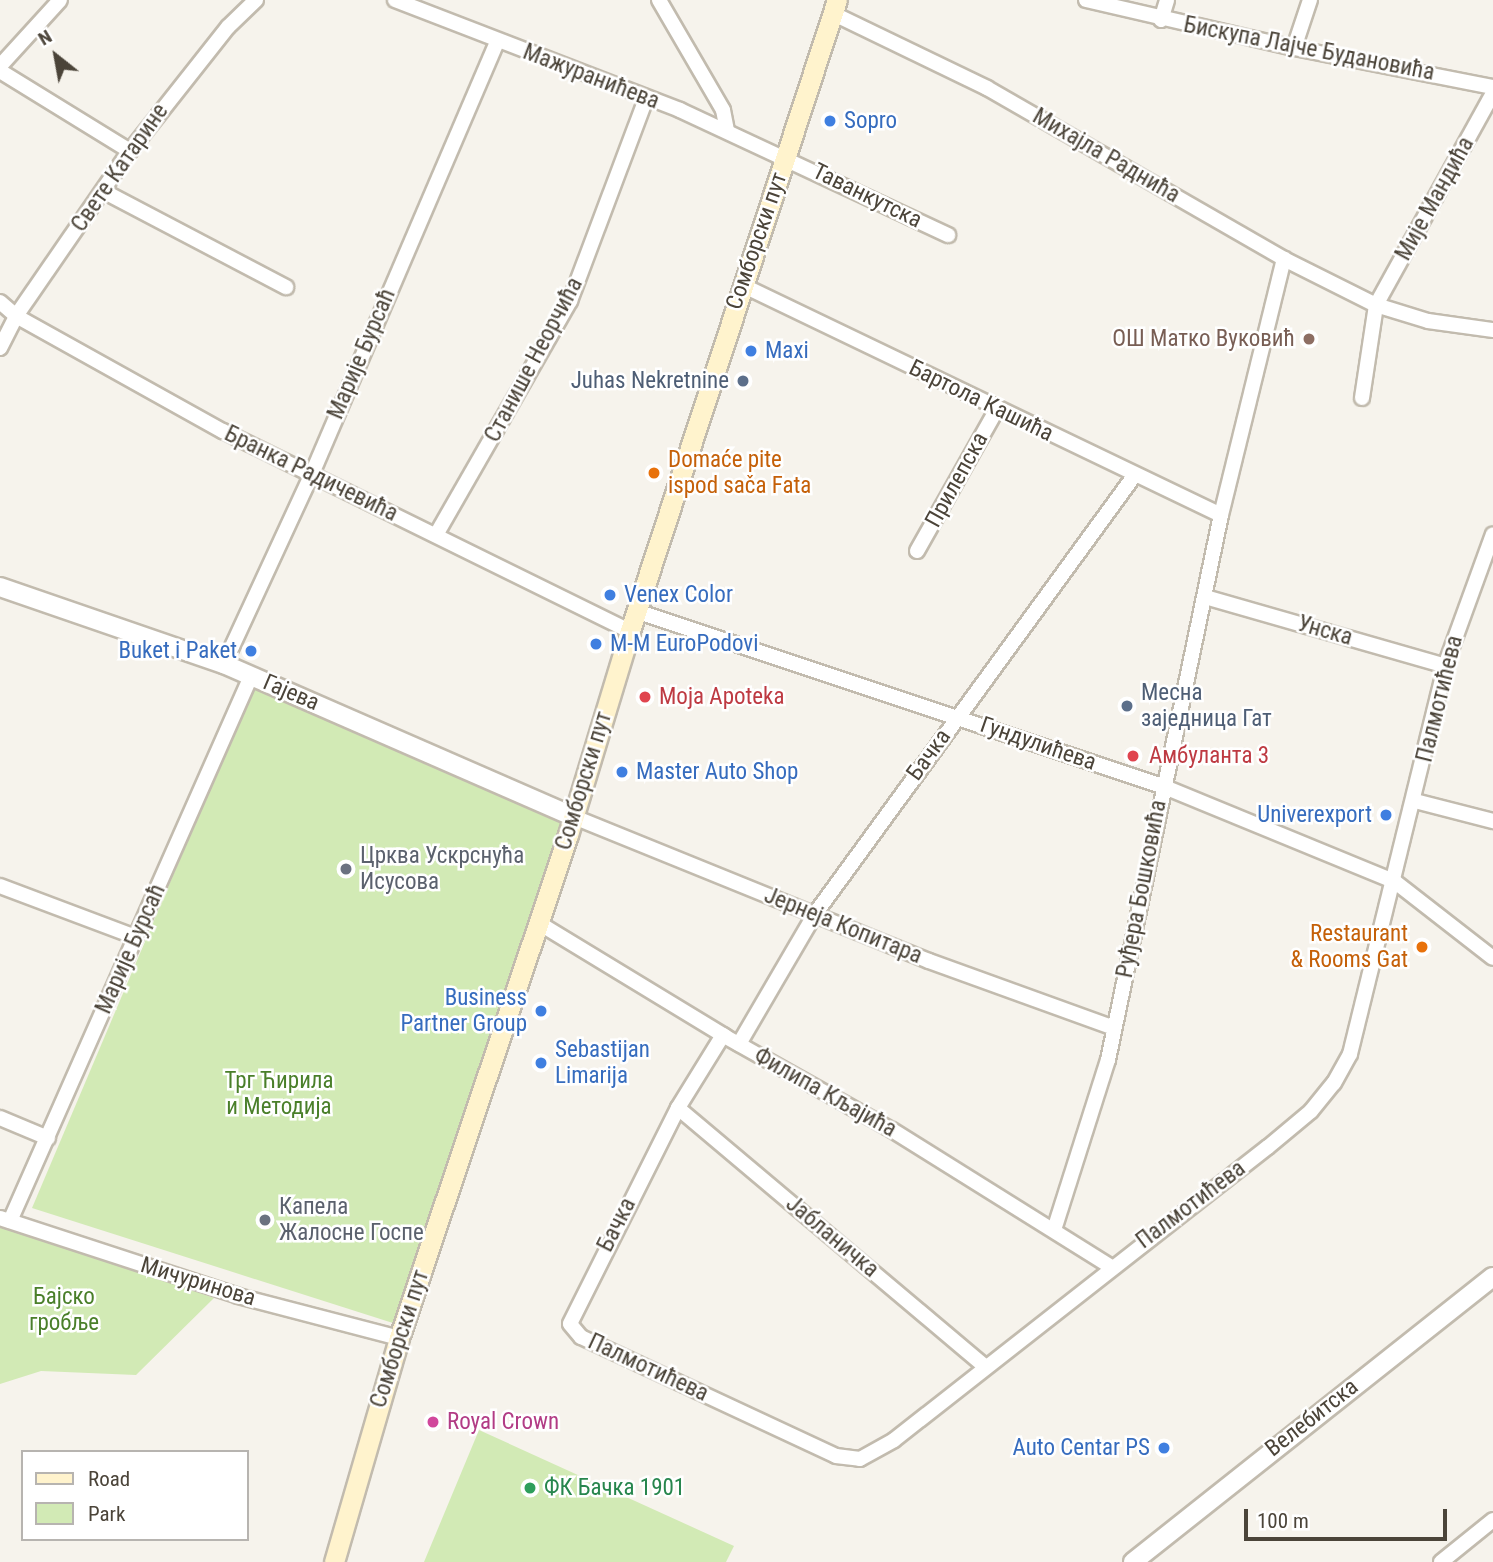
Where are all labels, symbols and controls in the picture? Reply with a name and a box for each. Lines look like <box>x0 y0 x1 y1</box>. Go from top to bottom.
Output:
street label: Бискупа Лајче Будановића <box>1181 11 1437 87</box>
north arrow <box>21 21 91 91</box>
text: N <box>34 25 56 50</box>
street label: Мажуранићева <box>519 38 663 116</box>
street label: Свете Катарине <box>66 99 174 237</box>
street label: Михајла Раднића <box>1028 103 1184 209</box>
place label: Sopro <box>844 107 897 135</box>
marker: Sopro <box>822 113 838 129</box>
street label: Мије Мандића <box>1390 132 1480 266</box>
street label: Таванкутска <box>808 158 926 234</box>
street label: Сомборски пут <box>721 169 793 313</box>
street label: Станише Неорчића <box>479 273 589 447</box>
street label: Марије Бурсаћ <box>322 284 402 424</box>
place label: ОШ Матко Вуковић <box>1112 325 1295 353</box>
marker: ОШ Матко Вуковић <box>1301 331 1317 347</box>
place label: Maxi <box>765 337 809 365</box>
marker: Maxi <box>743 343 759 359</box>
street label: Бартола Кашића <box>904 354 1058 448</box>
place label: Juhas Nekretnine <box>571 367 729 395</box>
marker: Juhas Nekretnine <box>735 373 751 389</box>
street label: Бранка Радичевића <box>220 420 402 528</box>
street label: Прилепска <box>920 428 994 532</box>
place label: Domaće pite ispod sača Fata <box>668 446 811 500</box>
marker: Domaće pite ispod sača Fata <box>646 465 662 481</box>
place label: Venex Color <box>624 581 733 609</box>
marker: Venex Color <box>602 587 618 603</box>
street label: Унска <box>1294 610 1356 652</box>
place label: M-M EuroPodovi <box>610 630 758 658</box>
street label: Палмотићева <box>1411 633 1469 765</box>
marker: M-M EuroPodovi <box>588 636 604 652</box>
place label: Buket i Paket <box>118 637 237 665</box>
marker: Buket i Paket <box>243 643 259 659</box>
street label: Гајева <box>259 669 323 717</box>
place label: Месна заједница Гат <box>1141 679 1272 733</box>
place label: Moja Apoteka <box>659 683 784 711</box>
marker: Moja Apoteka <box>637 689 653 705</box>
marker: Месна заједница Гат <box>1119 698 1135 714</box>
street label: Сомборски пут <box>550 708 618 854</box>
street label: Гундулићева <box>976 711 1100 777</box>
street label: Бачка <box>901 724 957 786</box>
place label: Амбуланта 3 <box>1149 742 1269 770</box>
marker: Амбуланта 3 <box>1123 746 1143 766</box>
place label: Master Auto Shop <box>636 758 798 786</box>
marker: Master Auto Shop <box>614 764 630 780</box>
street label: Руђера Бошковића <box>1111 798 1173 980</box>
place label: Univerexport <box>1257 801 1372 829</box>
marker: Univerexport <box>1378 807 1394 823</box>
place label: Црква Ускрснућа Исусова <box>360 842 524 896</box>
marker: Црква Ускрснућа Исусова <box>338 861 354 877</box>
street label: Марије Бурсаћ <box>90 880 172 1018</box>
street label: Јернеја Копитара <box>760 882 926 970</box>
place label: Restaurant & Rooms Gat <box>1290 920 1408 974</box>
marker: Restaurant & Rooms Gat <box>1414 939 1430 955</box>
place label: Business Partner Group <box>400 984 527 1038</box>
marker: Business Partner Group <box>533 1003 549 1019</box>
place label: Sebastijan Limarija <box>555 1036 650 1090</box>
street label: Филипа Кљајића <box>749 1042 901 1144</box>
marker: Sebastijan Limarija <box>533 1055 549 1071</box>
park label: Трг Ћирила и Методија <box>224 1067 334 1121</box>
street label: Палмотићева <box>1131 1155 1251 1255</box>
street label: Јабланичка <box>780 1190 884 1284</box>
place label: Капела Жалосне Госпе <box>279 1193 424 1247</box>
street label: Бачка <box>592 1193 642 1257</box>
marker: Капела Жалосне Госпе <box>257 1212 273 1228</box>
street label: Мичуринова <box>137 1251 259 1313</box>
street label: Сомборски пут <box>365 1267 435 1411</box>
park label: Бајско гробље <box>29 1283 99 1337</box>
street label: Палмотићева <box>583 1328 713 1408</box>
street label: Велебитска <box>1260 1373 1364 1463</box>
place label: Royal Crown <box>447 1408 559 1436</box>
marker: Royal Crown <box>425 1414 441 1430</box>
place label: Auto Centar PS <box>1013 1434 1150 1462</box>
marker: Auto Centar PS <box>1156 1440 1172 1456</box>
legend <box>21 1450 248 1541</box>
text: Road <box>88 1467 130 1491</box>
place label: ФК Бачка 1901 <box>544 1474 685 1502</box>
marker: ФК Бачка 1901 <box>522 1480 538 1496</box>
scale bar <box>1248 1496 1451 1540</box>
text: Park <box>88 1502 125 1526</box>
text: 100 m <box>1257 1509 1309 1533</box>

